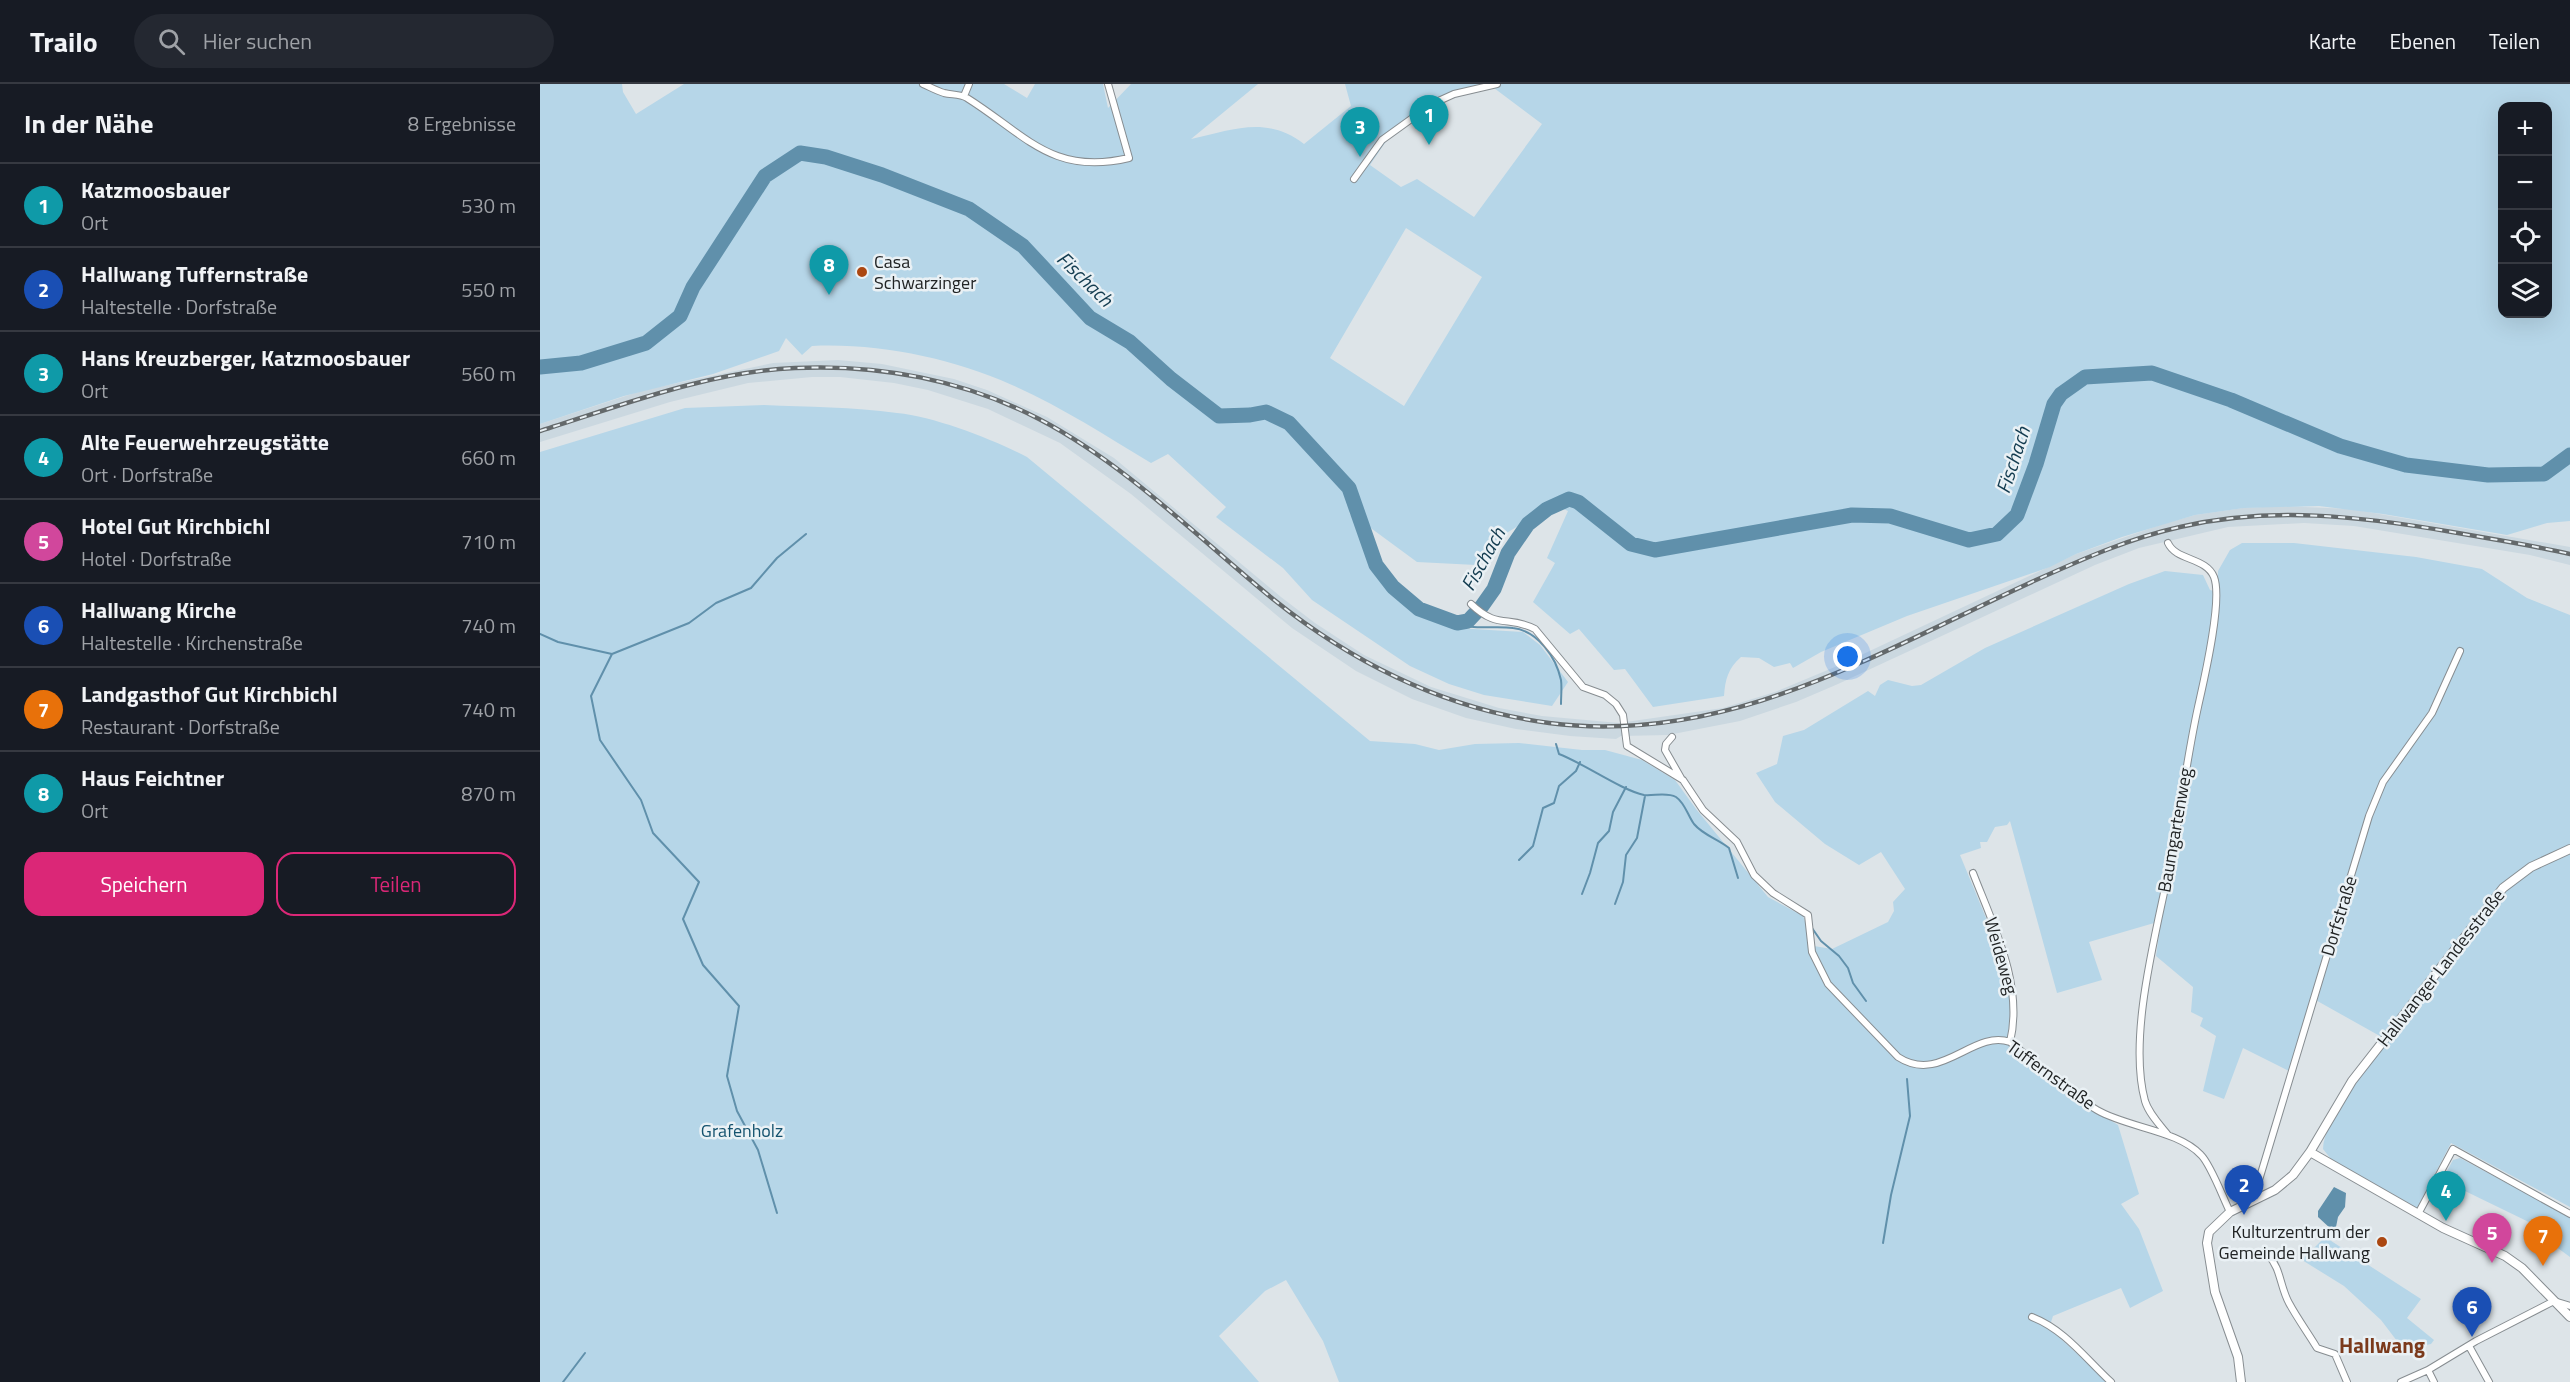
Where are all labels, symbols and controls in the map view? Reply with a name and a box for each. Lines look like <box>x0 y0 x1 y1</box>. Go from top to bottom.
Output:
search box <box>134 14 554 68</box>
text: Trailo <box>30 20 98 63</box>
text: Hier suchen <box>203 24 312 58</box>
icon: search <box>155 25 188 58</box>
text: Karte <box>2309 25 2356 57</box>
text: Ebenen <box>2389 25 2456 57</box>
text: Teilen <box>2489 25 2540 57</box>
pin: 1 <box>1410 95 1448 145</box>
map controls <box>2498 102 2552 318</box>
button: + <box>2498 102 2552 156</box>
text: In der Nähe <box>24 104 153 143</box>
pin: 3 <box>1340 107 1380 157</box>
text: 8 Ergebnisse <box>408 108 516 139</box>
button: − <box>2498 156 2552 210</box>
text: Katzmoosbauer <box>81 173 230 207</box>
text: 1 <box>38 190 49 221</box>
text: 530 m <box>461 190 516 221</box>
text: Ort <box>81 207 108 238</box>
button: locate <box>2498 210 2552 264</box>
water label: Fischach <box>1050 244 1121 314</box>
pin: 8 <box>810 246 848 295</box>
place label: Casa Schwarzinger <box>874 248 976 296</box>
text: Hallwang Tuffernstraße <box>81 257 308 291</box>
button: layers <box>2498 264 2552 318</box>
marker: Casa Schwarzinger <box>855 265 869 279</box>
text: 2 <box>38 274 49 305</box>
text: 550 m <box>461 274 516 305</box>
text: Haltestelle · Dorfstraße <box>81 291 277 322</box>
text: Hans Kreuzberger, Katzmoosbauer <box>81 341 410 375</box>
text: 3 <box>38 358 49 389</box>
text: 560 m <box>461 358 516 389</box>
text: Ort <box>81 375 108 406</box>
water label: Fischach <box>1987 422 2038 497</box>
text: Alte Feuerwehrzeugstätte <box>81 425 329 459</box>
text: 4 <box>38 442 49 473</box>
text: 660 m <box>461 442 516 473</box>
text: Ort · Dorfstraße <box>81 459 213 490</box>
text: Hotel Gut Kirchbichl <box>81 509 270 543</box>
water label: Fischach <box>1452 520 1513 596</box>
text: 5 <box>38 526 49 557</box>
text: 710 m <box>461 526 516 557</box>
text: Hotel · Dorfstraße <box>81 543 232 574</box>
text: Hallwang Kirche <box>81 593 236 627</box>
text: 6 <box>38 610 49 641</box>
text: 740 m <box>461 610 516 641</box>
text: Haltestelle · Kirchenstraße <box>81 627 303 658</box>
your location <box>1833 642 1862 671</box>
text: Landgasthof Gut Kirchbichl <box>81 677 338 711</box>
text: 7 <box>38 694 49 725</box>
text: 740 m <box>461 694 516 725</box>
text: Restaurant · Dorfstraße <box>81 711 280 742</box>
text: Haus Feichtner <box>81 761 224 795</box>
street label: Baumgartenweg <box>2150 765 2199 894</box>
text: 8 <box>38 778 49 809</box>
text: 870 m <box>461 778 516 809</box>
text: Ort <box>81 795 108 826</box>
button: Speichern <box>24 852 264 916</box>
button: Teilen <box>276 852 516 916</box>
street label: Dorfstraße <box>2314 872 2364 959</box>
street label: Hallwanger Landesstraße <box>2370 883 2511 1052</box>
street label: Weideweg <box>1978 914 2025 998</box>
street label: Tuffernstraße <box>2001 1033 2101 1116</box>
park label: Grafenholz <box>701 1117 783 1144</box>
pin: 2 <box>2224 1166 2264 1215</box>
pin: 4 <box>2426 1172 2466 1221</box>
pin: 5 <box>2472 1214 2512 1263</box>
pin: 7 <box>2524 1216 2562 1266</box>
place label: Kulturzentrum der Gemeinde Hallwang <box>2218 1218 2370 1266</box>
marker: Kulturzentrum der Gemeinde Hallwang <box>2375 1235 2389 1249</box>
pin: 6 <box>2452 1288 2492 1337</box>
district label: Hallwang <box>2339 1329 2425 1361</box>

